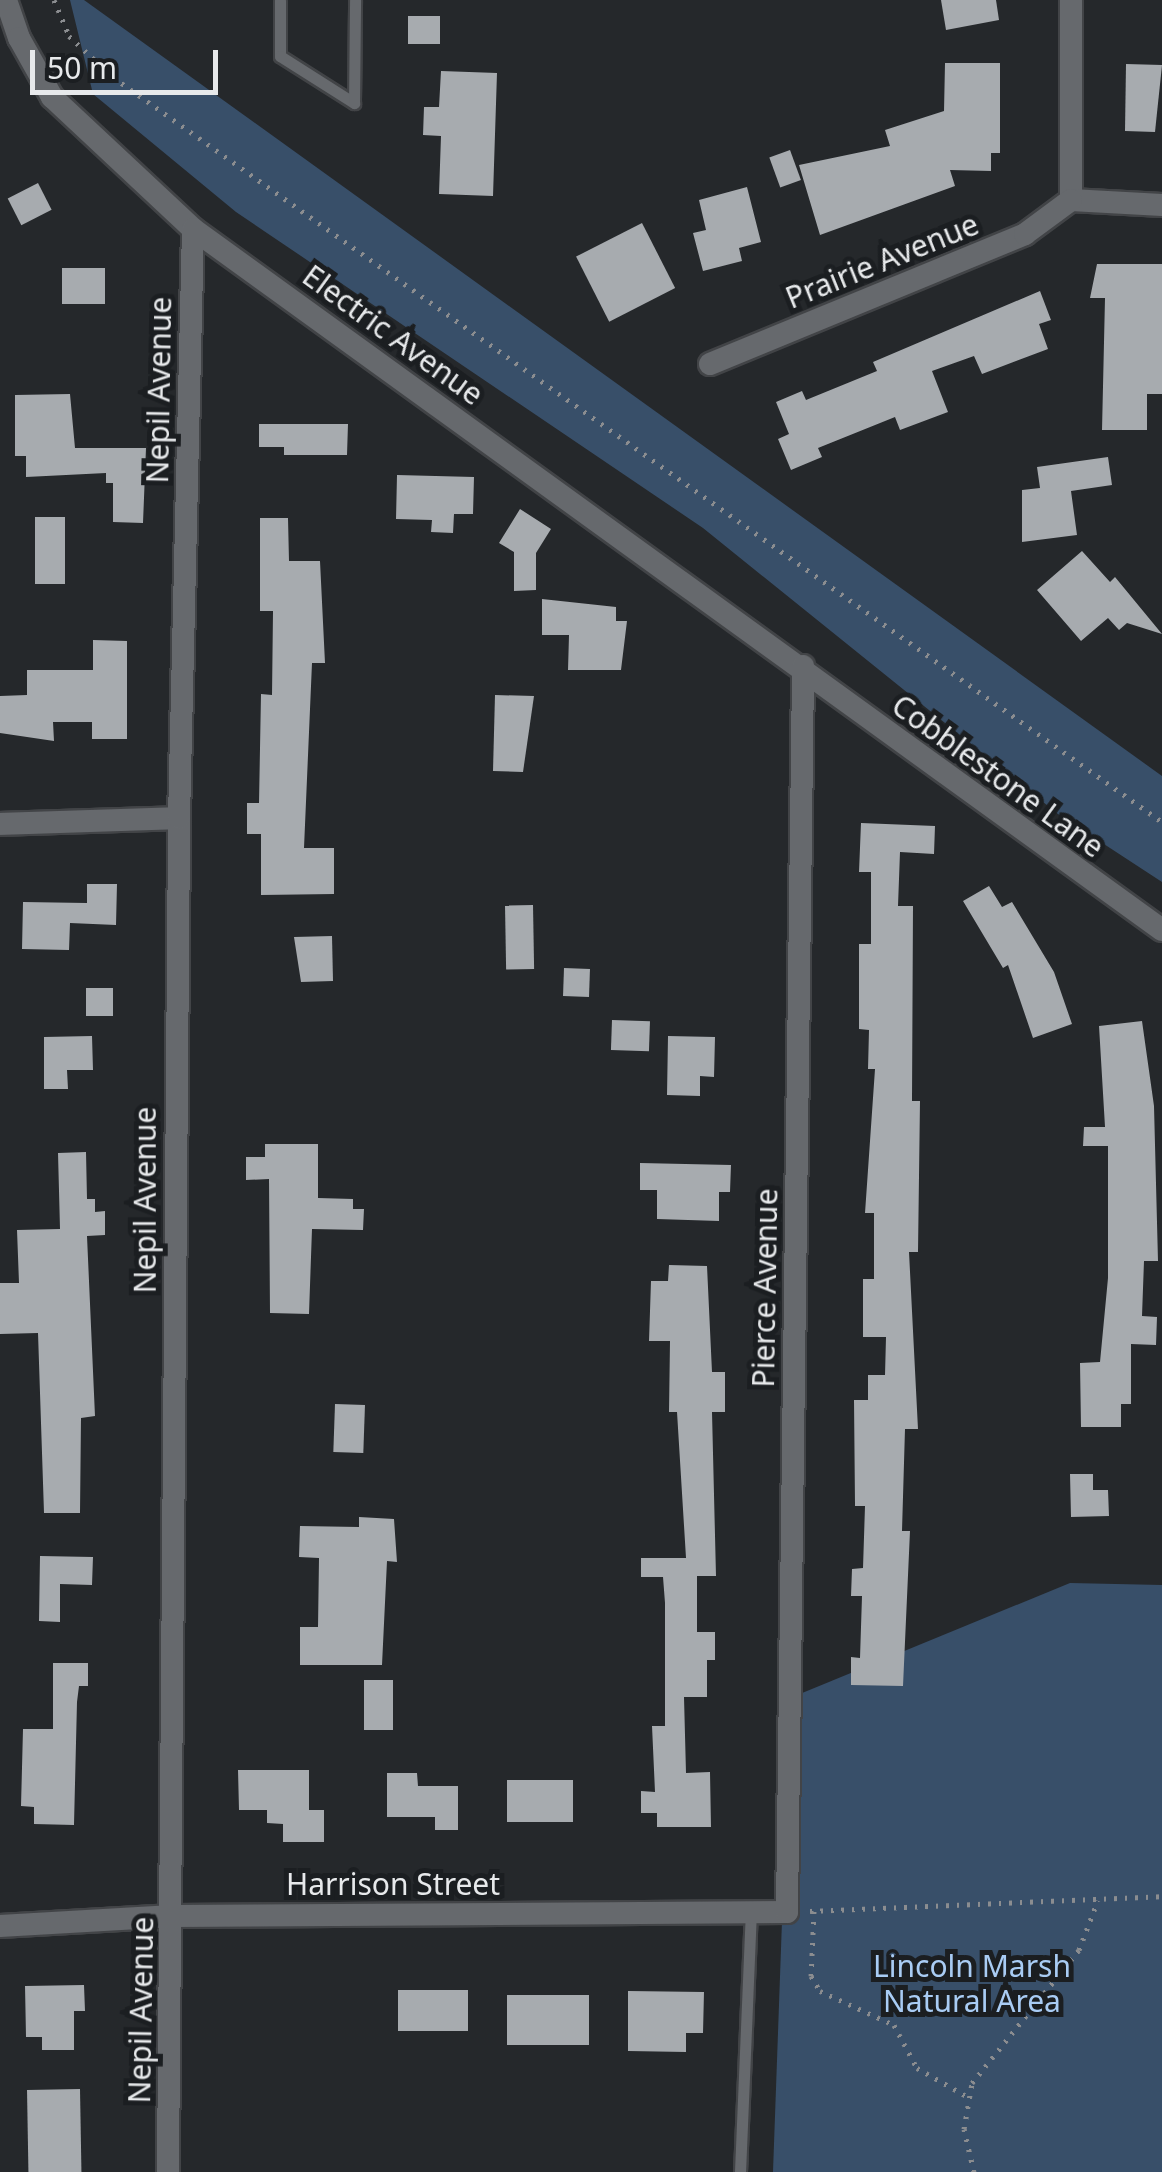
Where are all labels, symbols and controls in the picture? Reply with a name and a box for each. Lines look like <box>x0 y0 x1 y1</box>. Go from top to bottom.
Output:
scale bar <box>35 30 222 92</box>
text: 50 m <box>47 47 117 88</box>
street label: Prairie Avenue <box>780 206 984 316</box>
street label: Electric Avenue <box>296 257 490 413</box>
street label: Nepil Avenue <box>139 296 179 484</box>
street label: Cobblestone Lane <box>885 687 1111 865</box>
street label: Nepil Avenue <box>127 1107 163 1293</box>
street label: Pierce Avenue <box>745 1188 785 1388</box>
street label: Harrison Street <box>286 1866 500 1902</box>
street label: Nepil Avenue <box>121 1916 161 2104</box>
park label: Lincoln Marsh Natural Area <box>873 1948 1071 2018</box>

